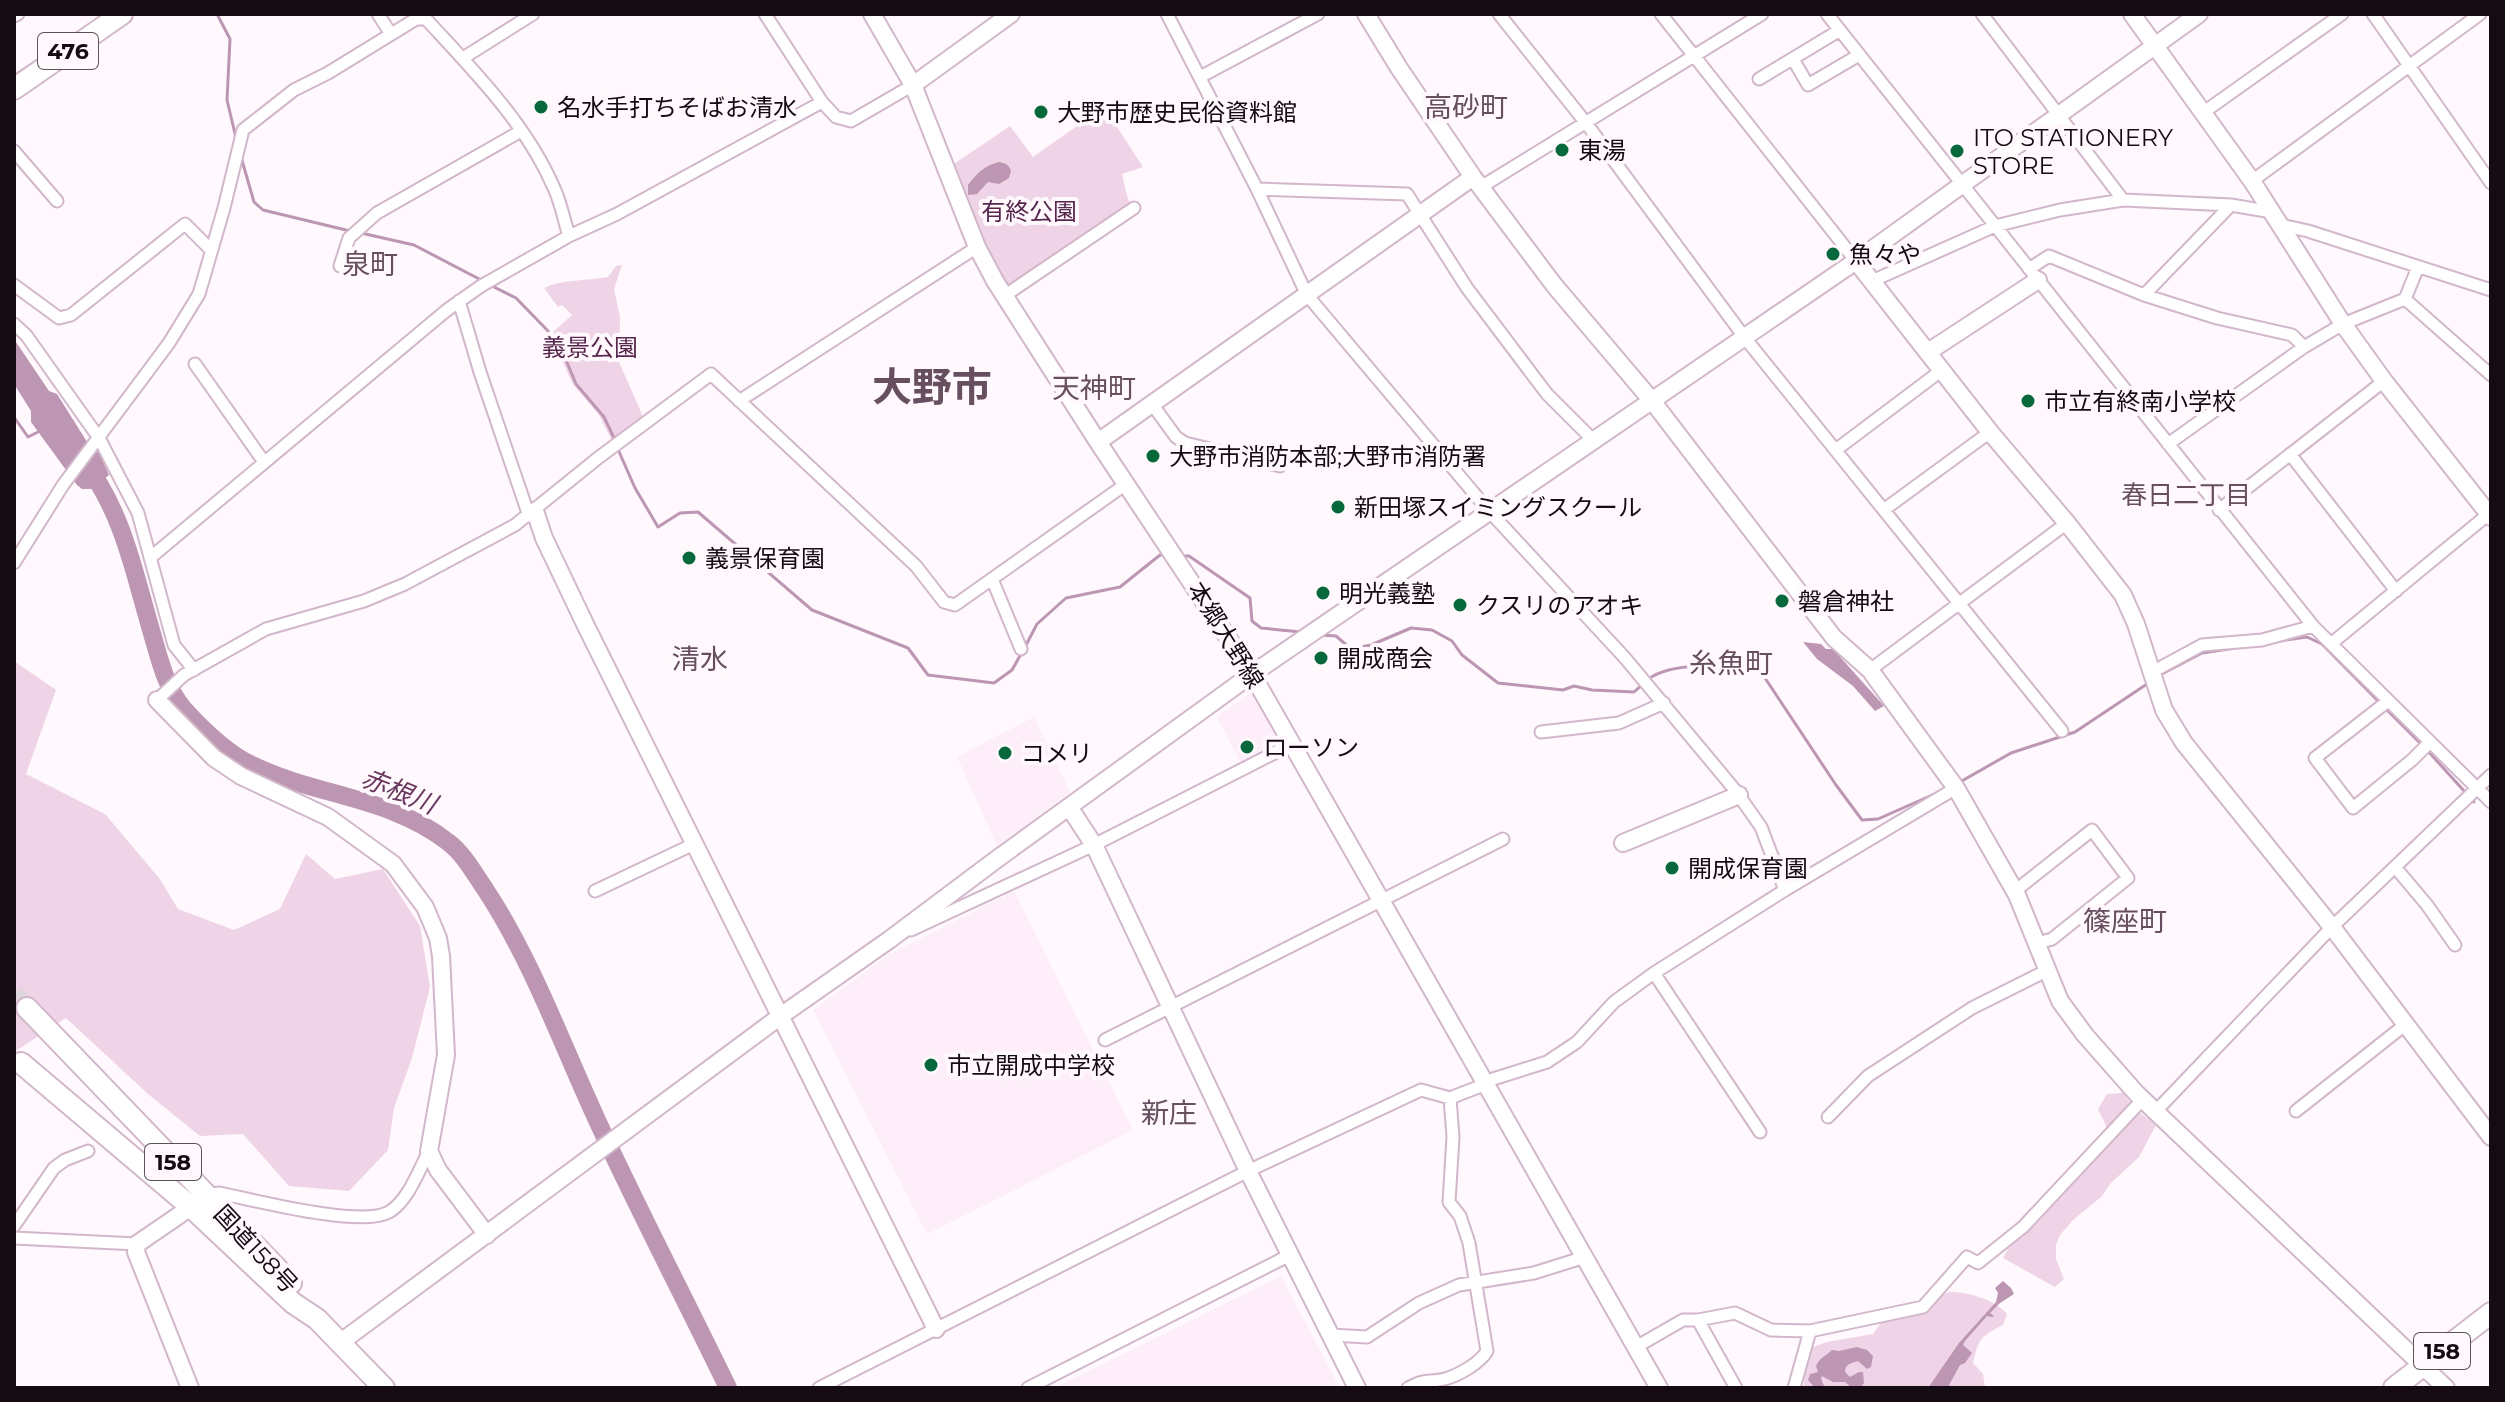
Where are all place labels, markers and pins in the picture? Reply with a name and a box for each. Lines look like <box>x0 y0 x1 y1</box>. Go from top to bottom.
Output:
place label: 名水手打ちそばお清水 <box>557 93 797 122</box>
marker: 名水手打ちそばお清水 <box>532 98 550 116</box>
place label: 大野市歴史民俗資料館 <box>1057 98 1297 127</box>
marker: 大野市歴史民俗資料館 <box>1032 103 1050 121</box>
place label: ITO STATIONERY STORE <box>1973 123 2174 180</box>
place label: 東湯 <box>1578 136 1626 165</box>
marker: 東湯 <box>1553 141 1571 159</box>
marker: ITO STATIONERY STORE <box>1948 142 1966 160</box>
place label: 魚々や <box>1849 240 1921 269</box>
marker: 魚々や <box>1824 245 1842 263</box>
place label: 市立有終南小学校 <box>2044 387 2236 416</box>
marker: 市立有終南小学校 <box>2019 392 2037 410</box>
place label: 大野市消防本部;大野市消防署 <box>1169 442 1486 471</box>
marker: 大野市消防本部;大野市消防署 <box>1144 447 1162 465</box>
place label: 新田塚スイミングスクール <box>1354 493 1642 522</box>
marker: 新田塚スイミングスクール <box>1329 498 1347 516</box>
place label: 義景保育園 <box>705 544 825 573</box>
marker: 義景保育園 <box>680 549 698 567</box>
place label: 明光義塾 <box>1339 579 1435 608</box>
marker: 明光義塾 <box>1314 584 1332 602</box>
place label: 磐倉神社 <box>1798 587 1894 616</box>
place label: クスリのアオキ <box>1476 591 1643 620</box>
marker: 磐倉神社 <box>1773 592 1791 610</box>
marker: クスリのアオキ <box>1451 596 1469 614</box>
place label: 開成商会 <box>1337 644 1433 673</box>
marker: 開成商会 <box>1312 649 1330 667</box>
place label: ローソン <box>1263 733 1359 762</box>
marker: ローソン <box>1238 738 1256 756</box>
place label: コメリ <box>1021 739 1093 768</box>
marker: コメリ <box>996 744 1014 762</box>
place label: 開成保育園 <box>1688 854 1808 883</box>
marker: 開成保育園 <box>1663 859 1681 877</box>
place label: 市立開成中学校 <box>947 1051 1115 1080</box>
marker: 市立開成中学校 <box>922 1056 940 1074</box>

